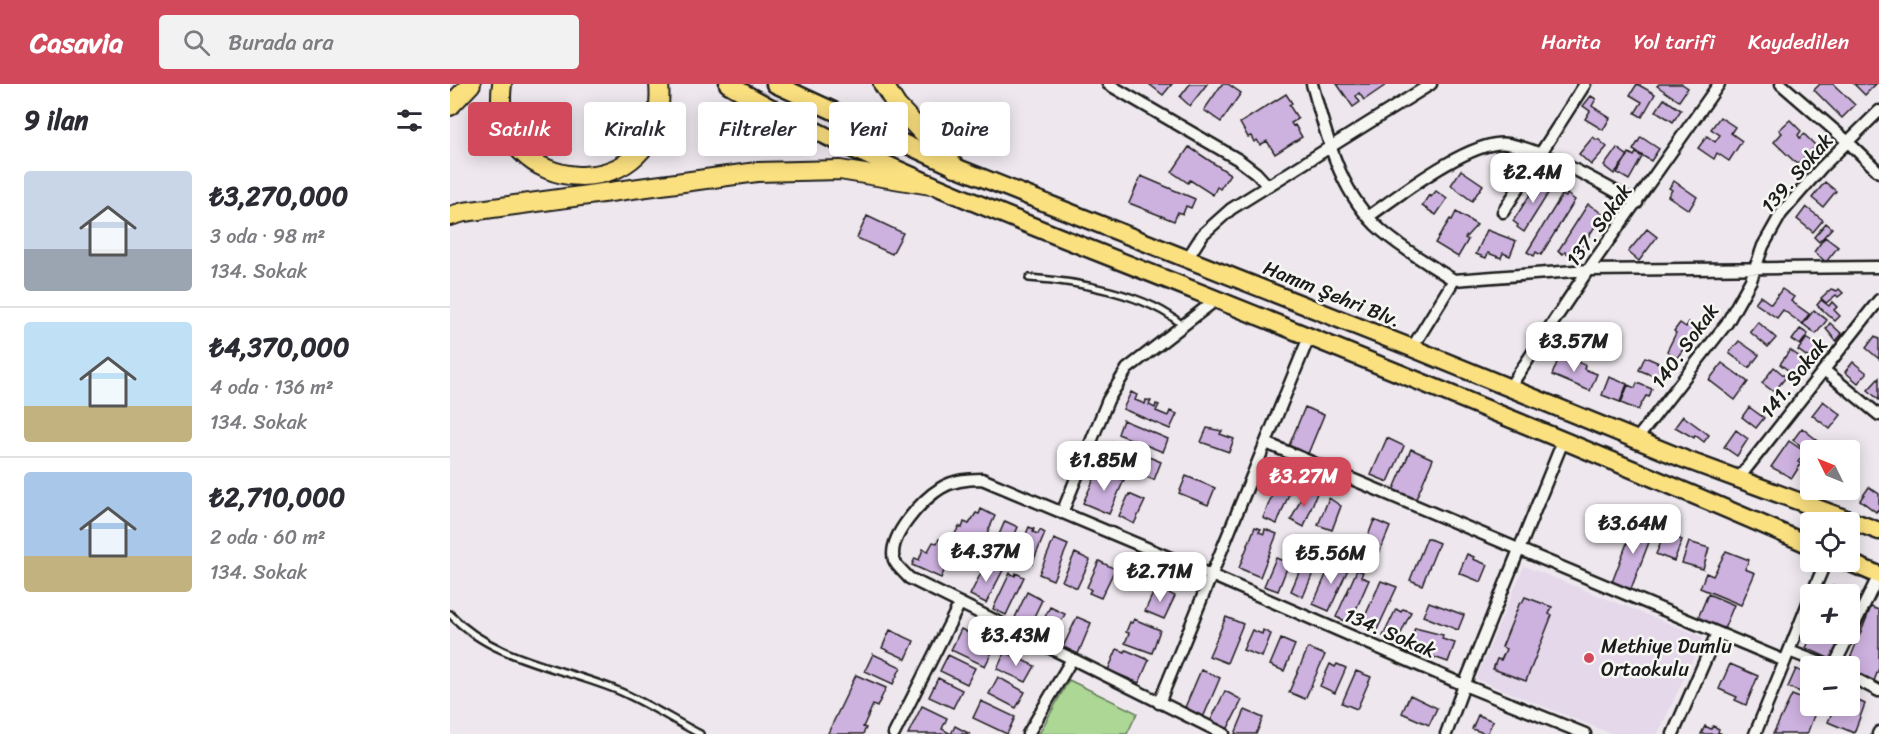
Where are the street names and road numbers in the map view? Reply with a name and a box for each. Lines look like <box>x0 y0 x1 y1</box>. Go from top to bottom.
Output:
street label: 139. Sokak <box>1752 125 1842 221</box>
street label: 137. Sokak <box>1557 175 1642 274</box>
street label: Hamm Şehri Blv. <box>1258 250 1406 338</box>
street label: 140. Sokak <box>1642 295 1728 396</box>
street label: 141. Sokak <box>1751 330 1837 426</box>
street label: 134. Sokak <box>1338 598 1442 668</box>

